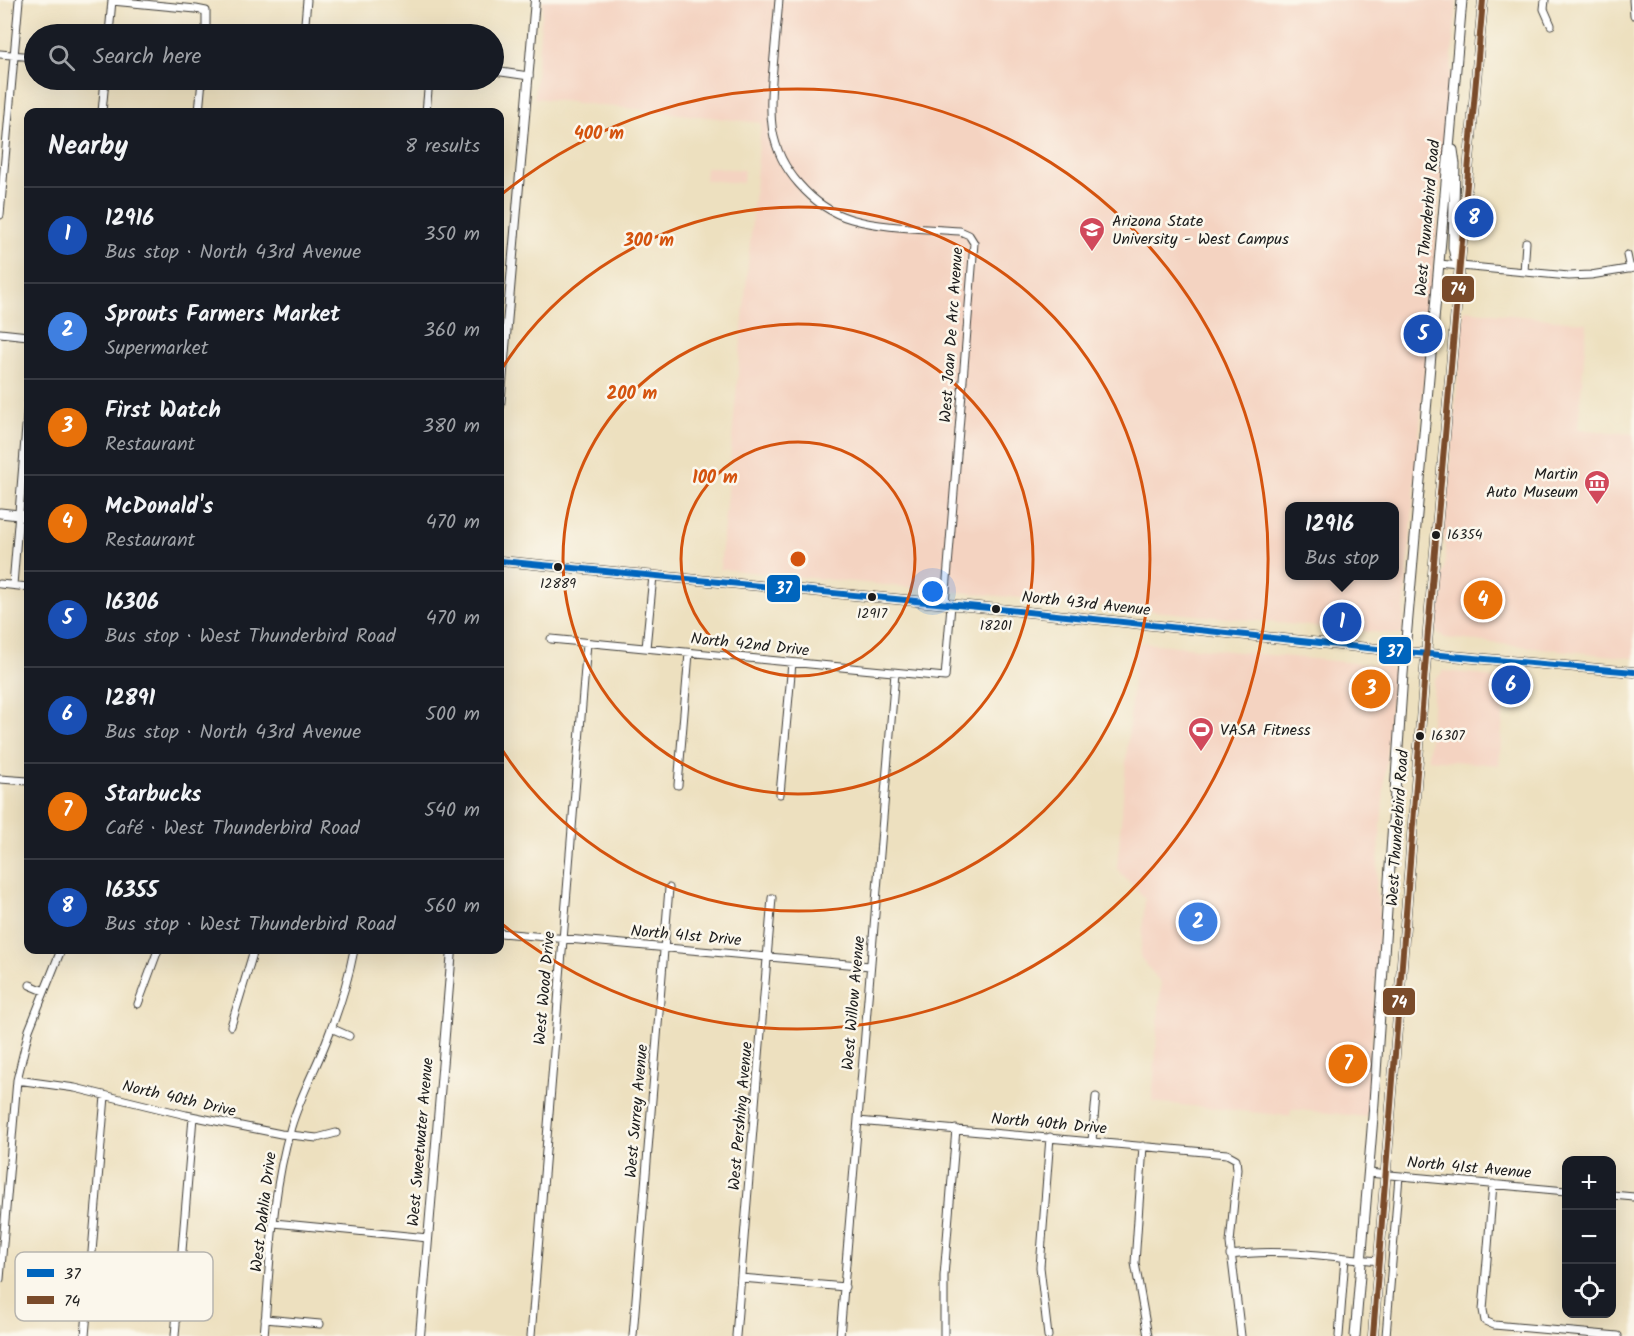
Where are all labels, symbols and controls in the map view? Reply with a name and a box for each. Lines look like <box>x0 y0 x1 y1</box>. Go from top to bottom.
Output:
search box <box>24 24 504 90</box>
text: Search here <box>93 40 201 75</box>
icon: search <box>45 41 78 74</box>
text: 400 m <box>574 120 624 149</box>
text: Nearby <box>48 126 128 168</box>
text: 8 results <box>405 131 480 163</box>
street label: West Thunderbird Road <box>1409 138 1447 297</box>
pin: 8 <box>1454 196 1494 240</box>
text: 12916 <box>105 202 154 237</box>
place label: Arizona State University - West Campus <box>1112 209 1289 252</box>
school or university icon: Arizona State University - West Campus <box>1077 215 1107 253</box>
text: 1 <box>64 219 71 251</box>
text: 350 m <box>424 219 480 251</box>
text: 300 m <box>623 227 674 256</box>
text: Bus stop · North 43rd Avenue <box>105 237 361 269</box>
street label: West Joan De Arc Avenue <box>933 246 971 424</box>
line badge: 74 <box>1441 275 1475 303</box>
text: 74 <box>1450 278 1466 303</box>
text: Sprouts Farmers Market <box>105 298 340 333</box>
pin: 5 <box>1404 312 1442 356</box>
text: 2 <box>62 315 73 347</box>
text: 360 m <box>424 315 480 347</box>
text: Supermarket <box>105 333 208 365</box>
text: 200 m <box>607 380 658 409</box>
text: First Watch <box>105 394 221 429</box>
text: 3 <box>62 411 73 443</box>
text: 380 m <box>423 411 480 443</box>
text: Restaurant <box>105 429 195 461</box>
place label: Martin Auto Museum <box>1486 462 1578 505</box>
text: 100 m <box>692 464 738 493</box>
museum icon: Martin Auto Museum <box>1582 468 1612 506</box>
text: McDonald's <box>105 490 213 525</box>
popup <box>1285 502 1399 580</box>
text: 4 <box>62 507 73 539</box>
text: 470 m <box>426 507 480 539</box>
text: 12916 <box>1305 508 1354 543</box>
place label: 16354 <box>1447 524 1483 546</box>
text: Restaurant <box>105 525 195 557</box>
marker: 16354 <box>1430 529 1442 541</box>
text: Bus stop <box>1305 543 1379 575</box>
centre of rings <box>788 549 808 569</box>
marker: 12889 <box>552 561 564 573</box>
place label: 12889 <box>540 573 576 595</box>
line badge: 37 <box>766 574 801 603</box>
text: 37 <box>775 577 793 602</box>
your location <box>918 577 947 606</box>
pin: 4 <box>1464 578 1502 622</box>
street label: North 43rd Avenue <box>1020 585 1152 623</box>
text: 16306 <box>105 586 159 621</box>
marker: 12917 <box>866 591 878 603</box>
pin: 1 <box>1322 600 1362 644</box>
text: 5 <box>62 603 73 635</box>
text: 470 m <box>426 603 480 635</box>
place label: 12917 <box>857 603 888 625</box>
marker: 18201 <box>990 603 1002 615</box>
place label: 18201 <box>980 615 1012 637</box>
text: Bus stop · West Thunderbird Road <box>105 621 396 653</box>
street label: North 42nd Drive <box>690 626 810 664</box>
line badge: 37 <box>1378 636 1412 665</box>
text: 37 <box>1386 640 1404 665</box>
pin: 6 <box>1492 662 1530 708</box>
pin: 3 <box>1352 666 1390 712</box>
text: 12891 <box>105 682 155 717</box>
text: 6 <box>62 699 73 731</box>
text: 500 m <box>425 699 480 731</box>
sports icon: VASA Fitness <box>1186 715 1216 753</box>
text: Bus stop · North 43rd Avenue <box>105 717 361 749</box>
place label: VASA Fitness <box>1220 718 1311 743</box>
place label: 16307 <box>1431 725 1465 747</box>
marker: 16307 <box>1414 730 1426 742</box>
street label: West Thunderbird Road <box>1380 748 1416 907</box>
text: Starbucks <box>105 778 201 813</box>
text: 7 <box>63 795 72 827</box>
text: 540 m <box>424 795 480 827</box>
text: Café · West Thunderbird Road <box>105 813 360 845</box>
text: 16355 <box>105 874 158 909</box>
text: 8 <box>62 891 73 923</box>
text: 560 m <box>424 891 480 923</box>
pin: 2 <box>1178 900 1218 944</box>
text: Bus stop · West Thunderbird Road <box>105 909 396 941</box>
street label: North 41st Drive <box>630 919 742 953</box>
street label: West Wood Drive <box>528 930 562 1046</box>
street label: West Willow Avenue <box>836 935 872 1071</box>
line badge: 74 <box>1382 987 1416 1016</box>
text: 74 <box>1391 991 1407 1016</box>
street label: West Pershing Avenue <box>722 1041 760 1191</box>
pin: 7 <box>1328 1042 1368 1086</box>
street label: West Surrey Avenue <box>619 1043 655 1179</box>
street label: West Sweetwater Avenue <box>401 1056 441 1228</box>
street label: North 40th Drive <box>120 1074 238 1124</box>
street label: North 40th Drive <box>990 1106 1108 1142</box>
street label: North 41st Avenue <box>1406 1150 1532 1186</box>
street label: West Dahlia Drive <box>244 1151 284 1273</box>
map controls <box>1562 1156 1616 1318</box>
button: + <box>1562 1156 1616 1210</box>
button: − <box>1562 1210 1616 1264</box>
legend <box>15 1252 213 1321</box>
text: 37 <box>64 1262 81 1287</box>
button: locate <box>1562 1264 1616 1318</box>
text: 74 <box>64 1289 80 1314</box>

